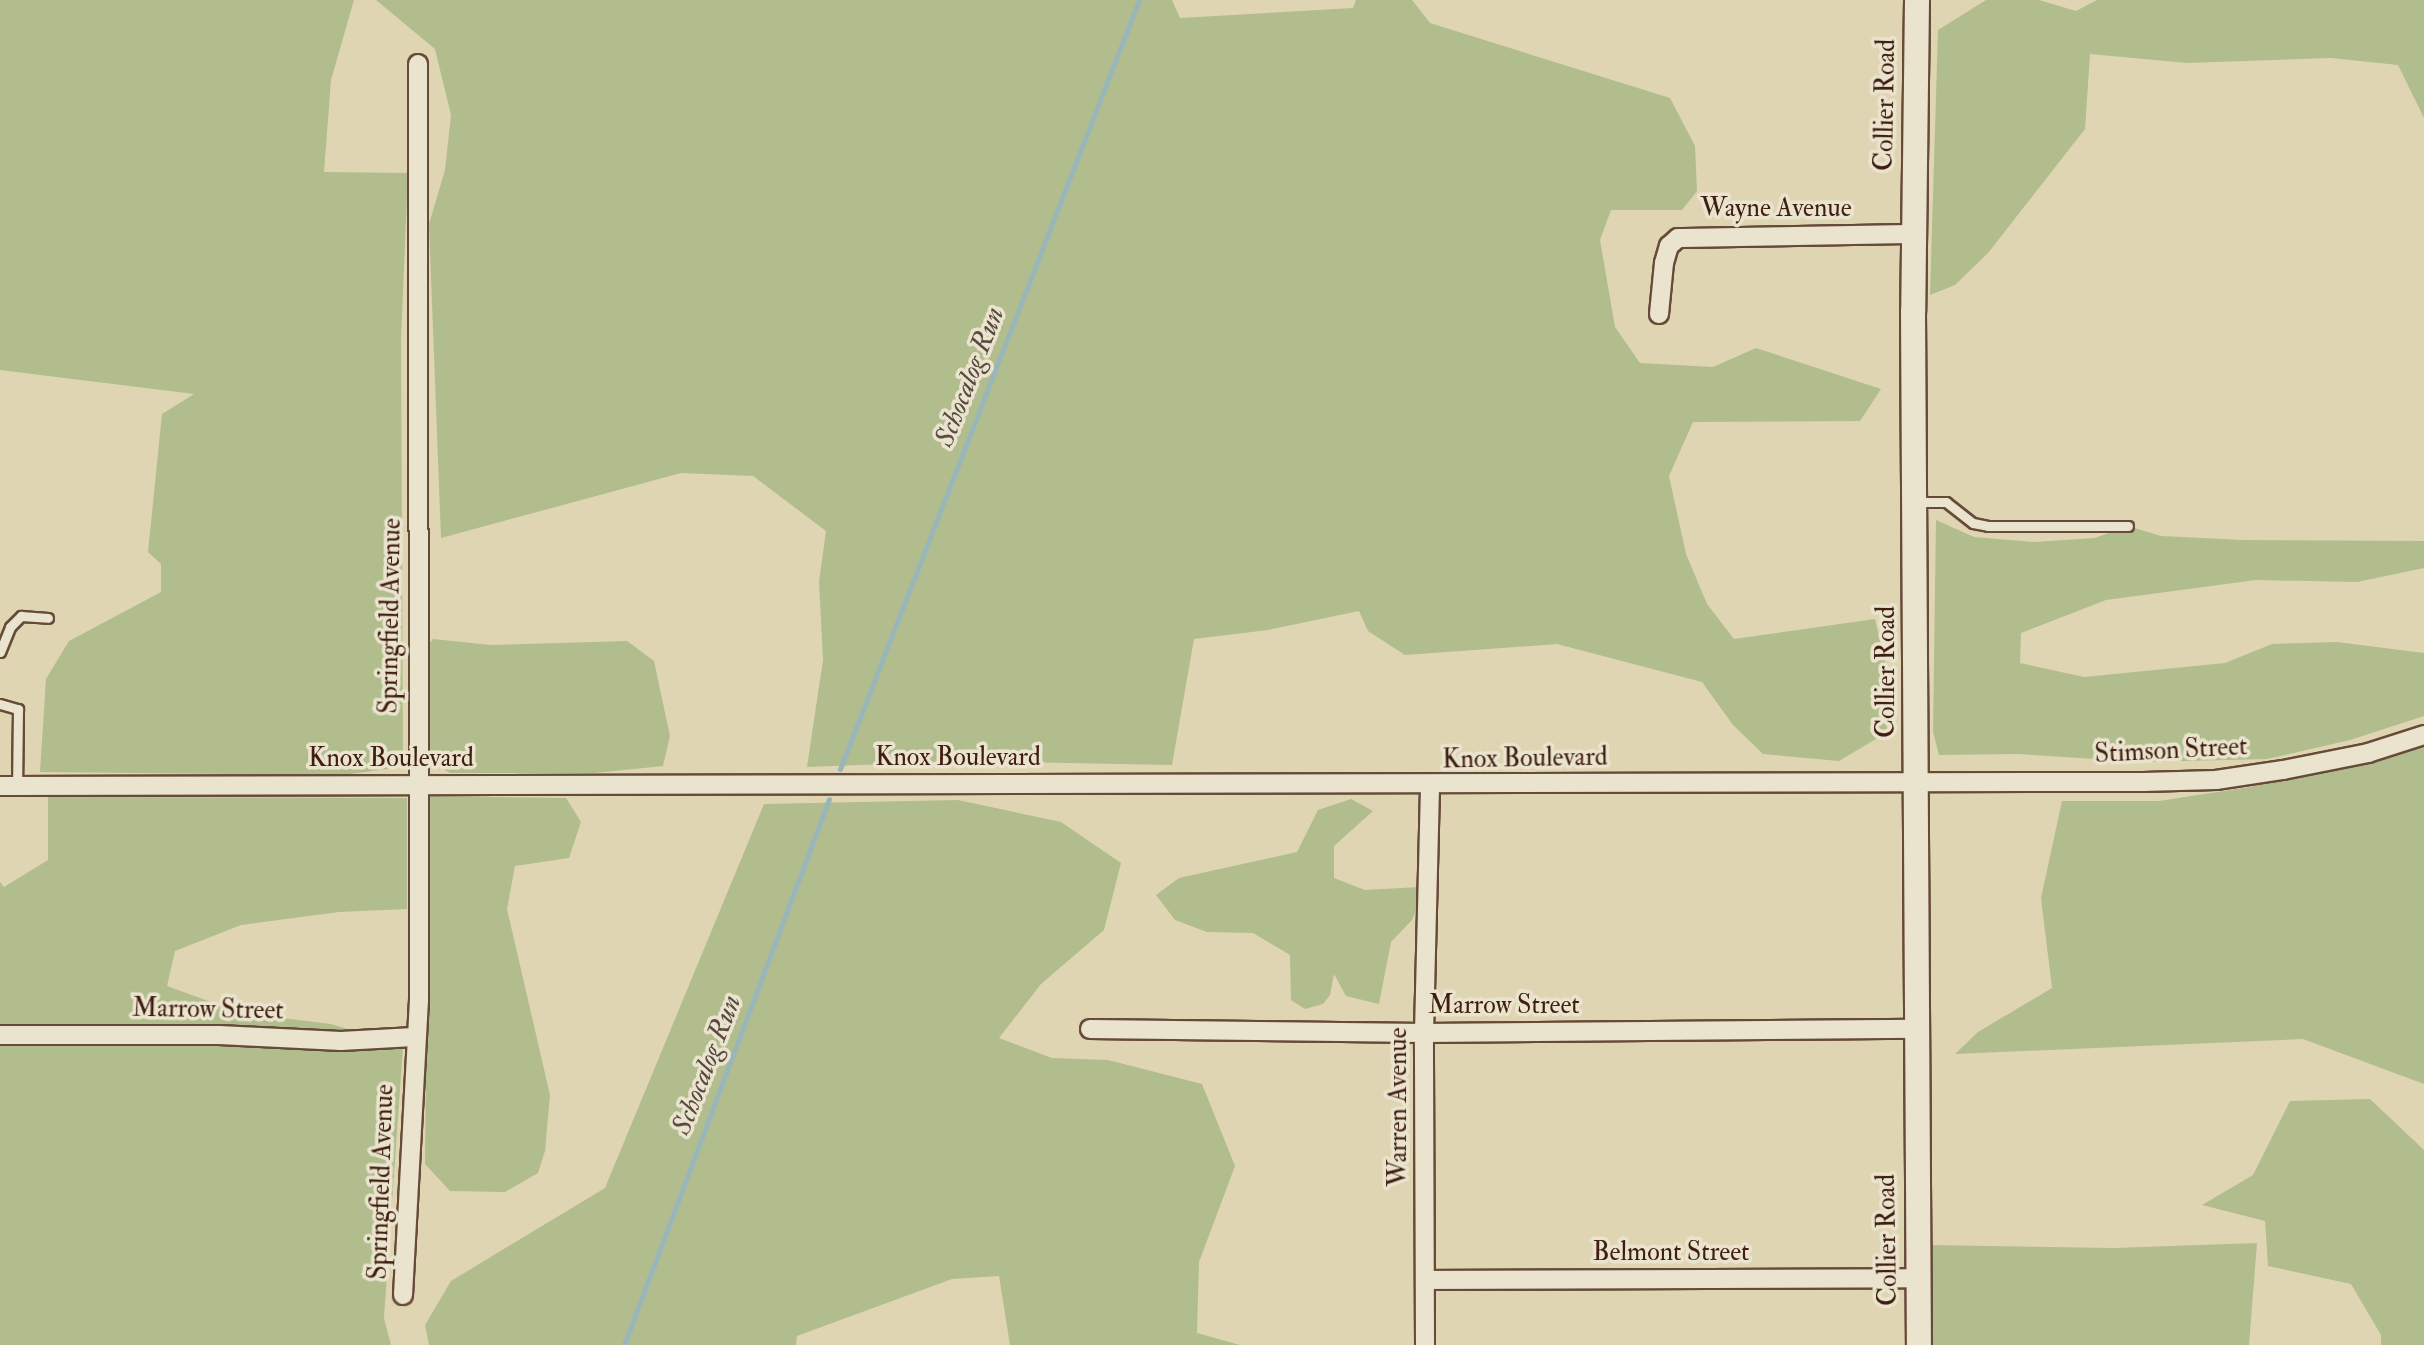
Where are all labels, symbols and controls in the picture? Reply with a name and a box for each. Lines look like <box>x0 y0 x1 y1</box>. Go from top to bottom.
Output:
street label: Collier Road <box>1869 39 1903 171</box>
street label: Wayne Avenue <box>1700 193 1852 225</box>
water label: Schocalog Run <box>928 303 1012 451</box>
street label: Springfield Avenue <box>374 518 408 714</box>
street label: Collier Road <box>1871 606 1903 738</box>
street label: Stimson Street <box>2094 731 2248 771</box>
street label: Knox Boulevard <box>875 742 1041 774</box>
street label: Knox Boulevard <box>1442 742 1608 776</box>
street label: Knox Boulevard <box>308 743 474 775</box>
street label: Marrow Street <box>1428 990 1580 1022</box>
water label: Schocalog Run <box>665 991 749 1139</box>
street label: Marrow Street <box>132 993 284 1027</box>
street label: Warren Avenue <box>1383 1027 1415 1187</box>
street label: Springfield Avenue <box>363 1084 401 1280</box>
street label: Collier Road <box>1871 1174 1905 1306</box>
street label: Belmont Street <box>1593 1237 1749 1269</box>

